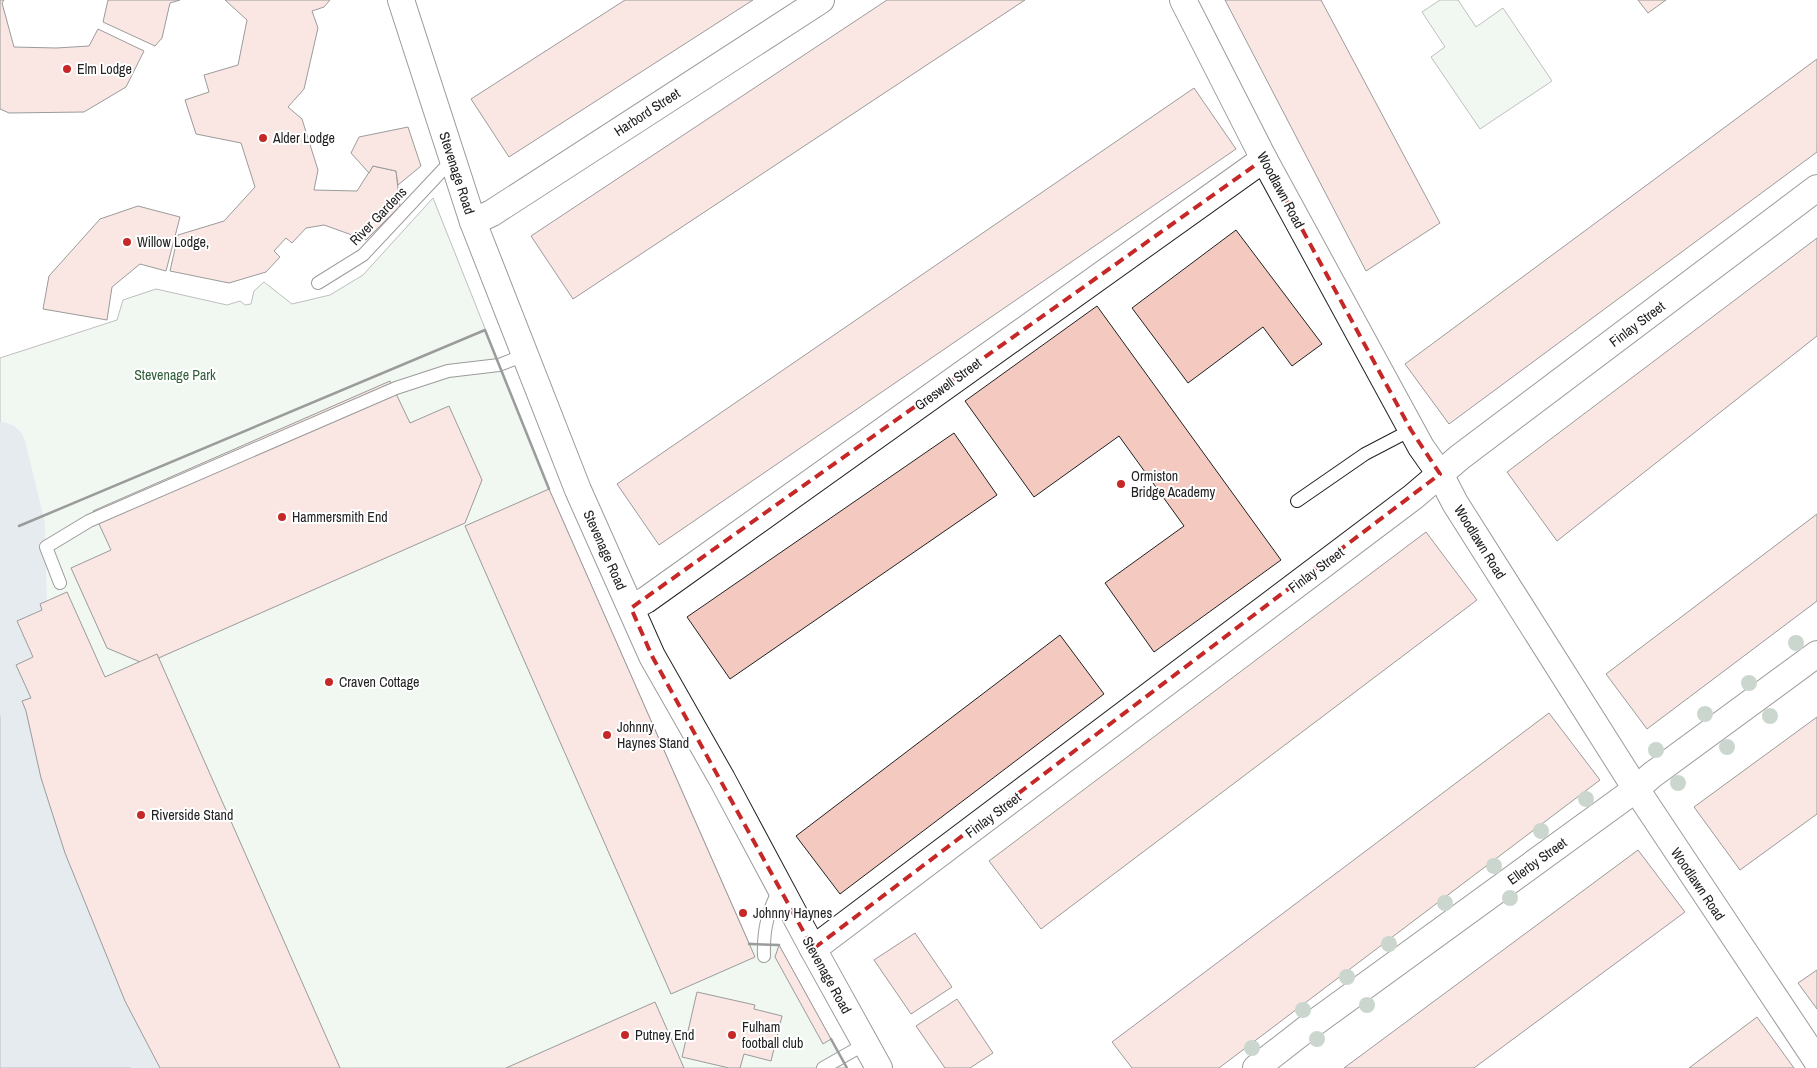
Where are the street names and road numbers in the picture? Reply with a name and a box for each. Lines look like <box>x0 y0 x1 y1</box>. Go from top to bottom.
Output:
street label: Harbord Street <box>611 84 683 140</box>
street label: Stevenage Road <box>435 130 479 216</box>
street label: Woodlawn Road <box>1253 149 1309 231</box>
street label: River Gardens <box>346 183 411 249</box>
street label: Finlay Street <box>1606 297 1668 351</box>
street label: Greswell Street <box>911 354 985 414</box>
street label: Woodlawn Road <box>1450 502 1510 582</box>
street label: Stevenage Road <box>579 507 631 593</box>
street label: Finlay Street <box>1285 543 1347 597</box>
street label: Finlay Street <box>962 788 1024 842</box>
street label: Ellerby Street <box>1504 833 1570 889</box>
street label: Woodlawn Road <box>1667 844 1729 924</box>
street label: Stevenage Road <box>798 933 856 1017</box>

